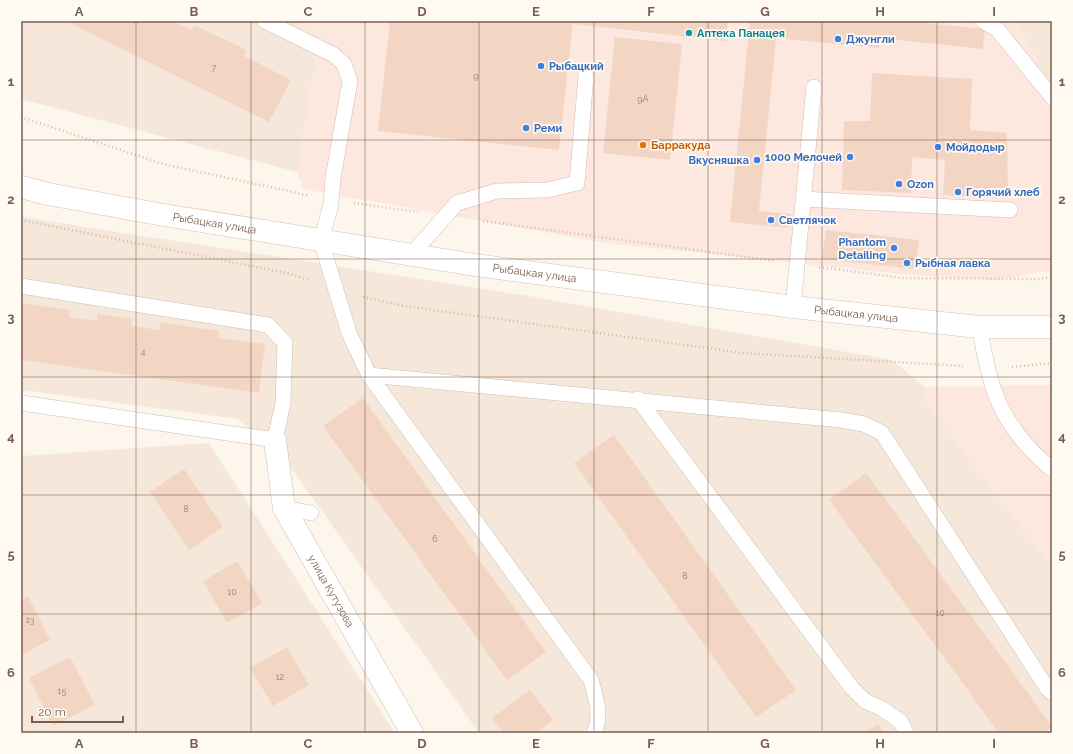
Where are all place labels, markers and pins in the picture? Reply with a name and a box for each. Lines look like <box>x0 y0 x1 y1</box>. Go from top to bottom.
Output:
place label: Аптека Панацея <box>697 27 785 40</box>
marker: Аптека Панацея <box>684 28 694 38</box>
place label: Джунгли <box>846 33 895 46</box>
marker: Джунгли <box>833 34 843 44</box>
place label: Рыбацкий <box>549 60 604 73</box>
marker: Рыбацкий <box>536 61 546 71</box>
place label: Реми <box>534 122 562 135</box>
marker: Реми <box>521 123 531 133</box>
place label: Барракуда <box>651 139 711 152</box>
marker: Барракуда <box>638 140 648 150</box>
place label: Мойдодыр <box>946 141 1005 154</box>
marker: Мойдодыр <box>933 142 943 152</box>
place label: 1000 Мелочей <box>765 151 842 164</box>
marker: 1000 Мелочей <box>845 152 855 162</box>
place label: Вкусняшка <box>688 154 749 167</box>
marker: Вкусняшка <box>752 155 762 165</box>
place label: Ozon <box>907 178 934 191</box>
marker: Ozon <box>894 179 904 189</box>
place label: Горячий хлеб <box>966 186 1040 199</box>
marker: Горячий хлеб <box>953 187 963 197</box>
place label: Светлячок <box>779 214 837 227</box>
marker: Светлячок <box>766 215 776 225</box>
place label: Phantom Detailing <box>838 236 886 262</box>
marker: Phantom Detailing <box>889 243 899 253</box>
place label: Рыбная лавка <box>915 257 990 270</box>
marker: Рыбная лавка <box>902 258 912 268</box>

